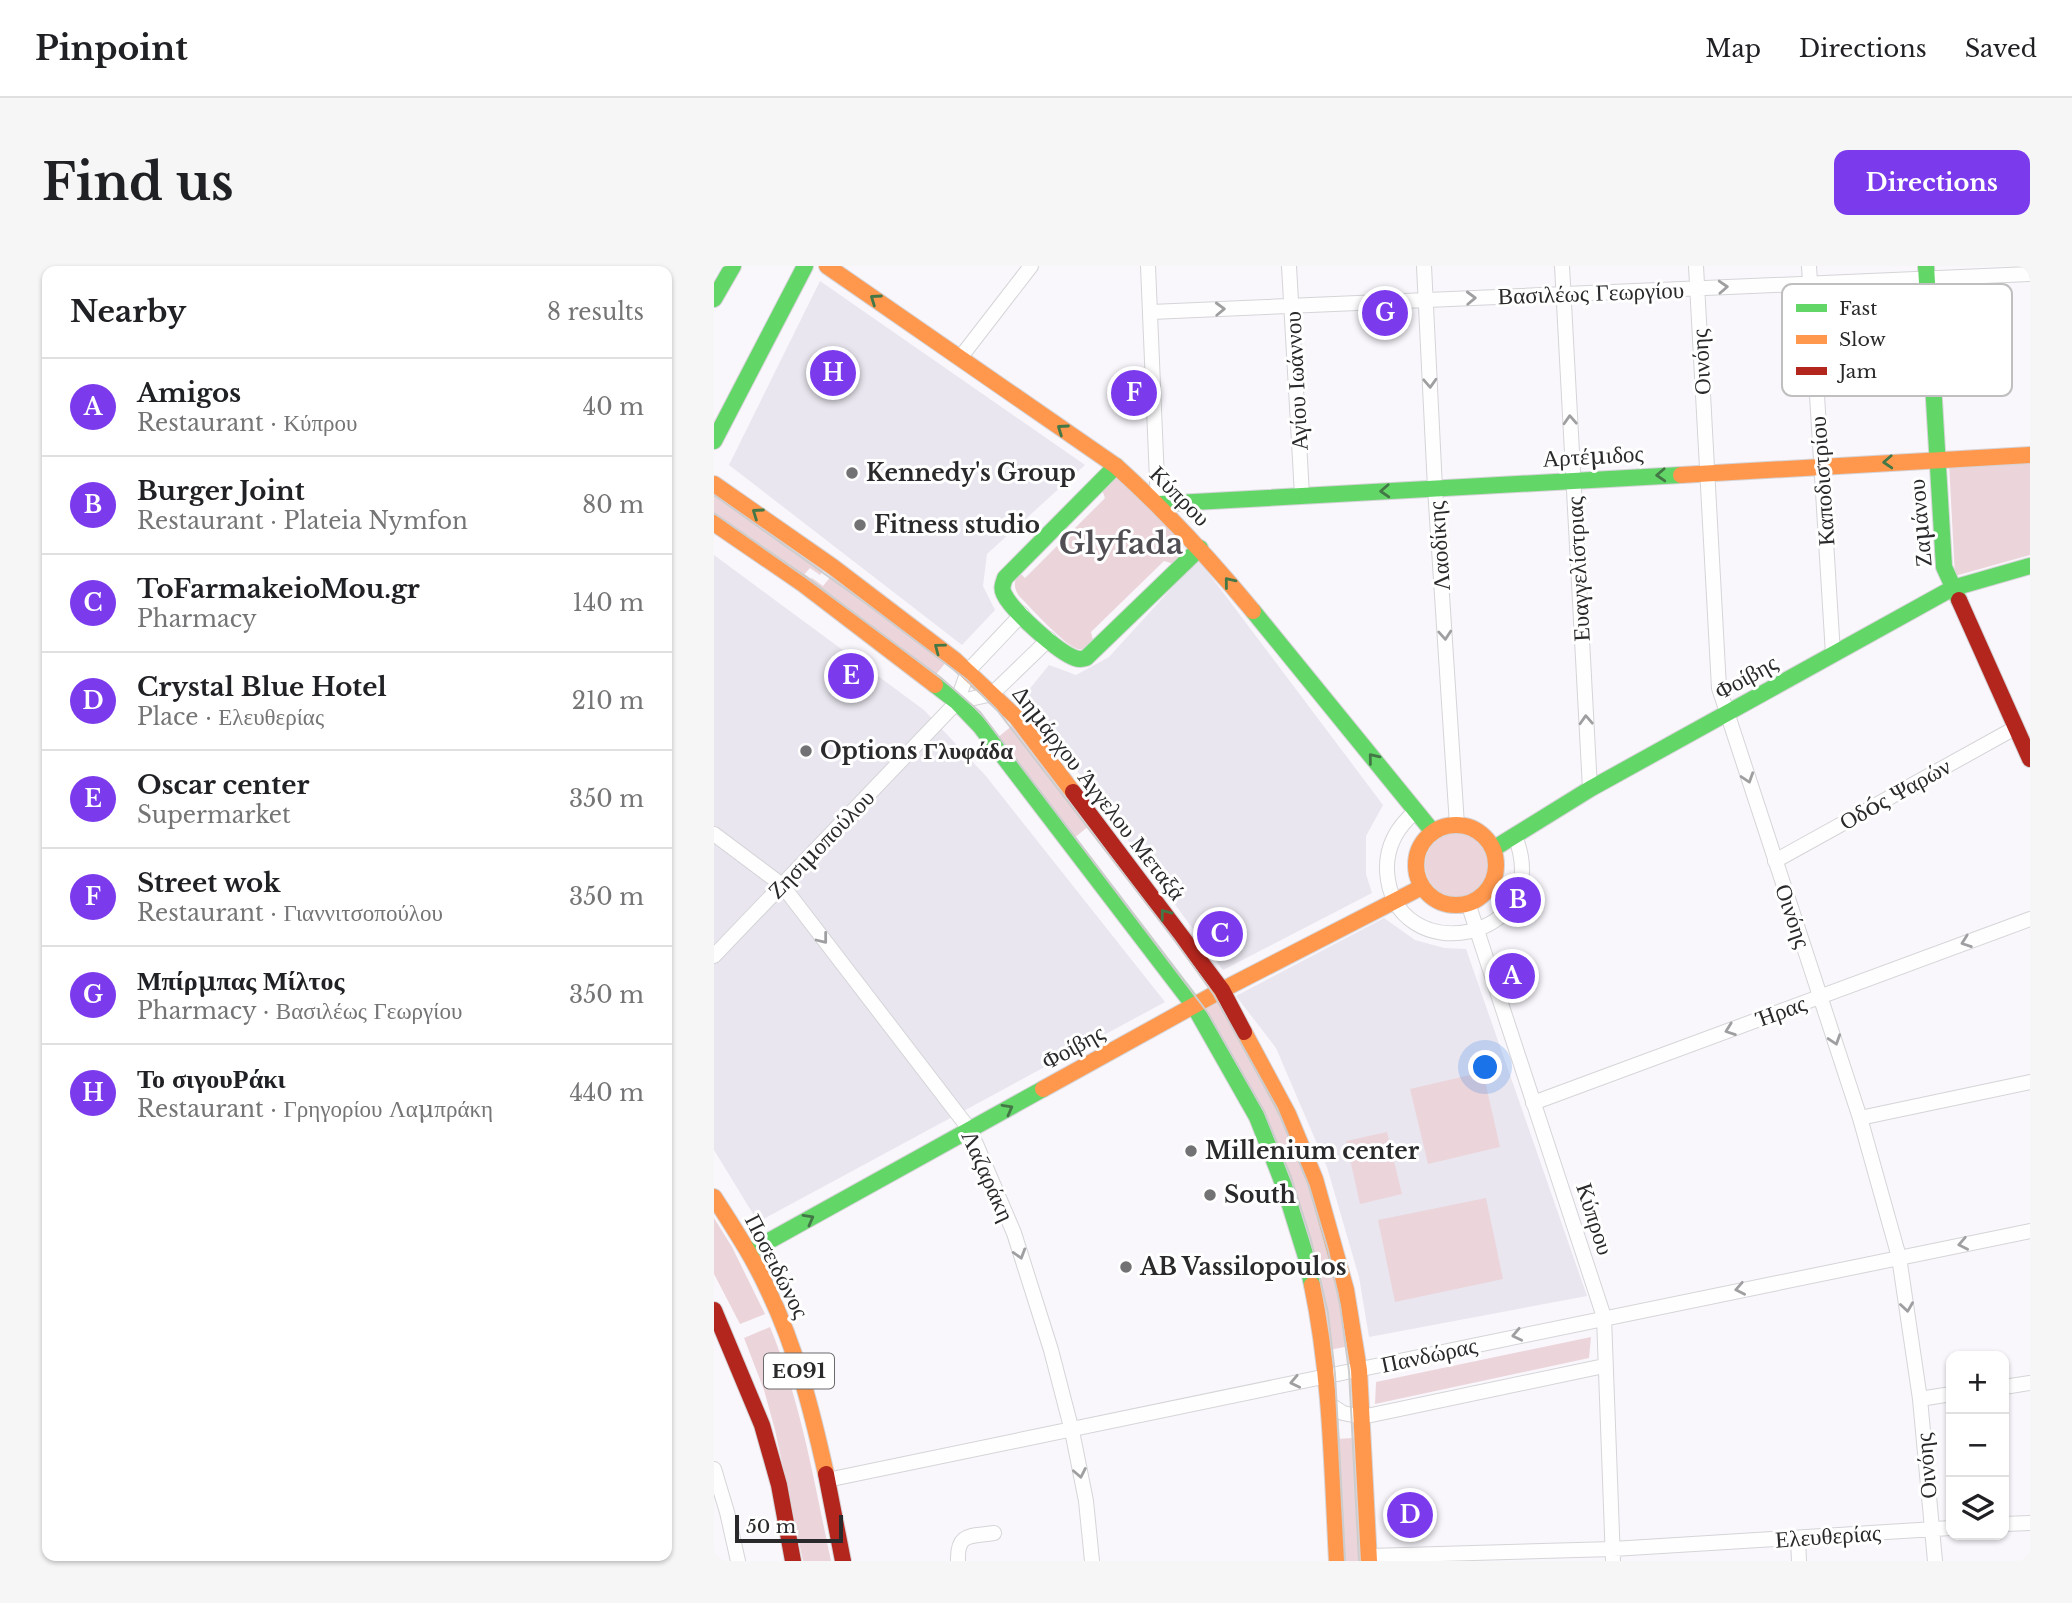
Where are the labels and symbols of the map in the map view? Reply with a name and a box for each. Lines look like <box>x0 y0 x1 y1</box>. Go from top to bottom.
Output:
street label: Βασιλέως Γεωργίου <box>1497 276 1685 310</box>
one-way arrow <box>1718 279 1729 294</box>
legend <box>1782 284 2012 396</box>
pin: G <box>1362 287 1408 339</box>
one-way arrow <box>1466 290 1477 305</box>
one-way arrow <box>870 295 883 308</box>
text: Fast <box>1839 297 1878 320</box>
one-way arrow <box>1214 301 1225 316</box>
street label: Αγίου Ιωάννου <box>1278 311 1314 451</box>
street label: Οινόης <box>1685 328 1717 396</box>
text: Slow <box>1839 328 1886 351</box>
pin: H <box>810 347 856 399</box>
text: Jam <box>1836 360 1877 383</box>
pin: F <box>1111 367 1157 419</box>
one-way arrow <box>1422 378 1437 389</box>
one-way arrow <box>1562 414 1577 425</box>
street label: Καποδιστρίου <box>1803 415 1841 547</box>
one-way arrow <box>1057 424 1070 437</box>
street label: Αρτέμιδος <box>1542 439 1644 473</box>
one-way arrow <box>1883 455 1894 470</box>
place label: Kennedy's Group <box>866 459 1076 487</box>
street label: Κύπρου <box>1144 460 1216 532</box>
marker: Kennedy's Group <box>844 465 860 481</box>
one-way arrow <box>1656 468 1667 483</box>
street label: Ζαμάνου <box>1902 478 1938 568</box>
one-way arrow <box>1380 483 1391 498</box>
street label: Ευαγγελίστριας <box>1560 496 1596 642</box>
street label: Λαοδίκης <box>1422 500 1456 592</box>
one-way arrow <box>752 509 765 521</box>
place label: Fitness studio <box>874 511 1040 539</box>
marker: Fitness studio <box>852 517 868 533</box>
district label: Glyfada <box>1059 525 1183 562</box>
one-way arrow <box>1225 578 1237 591</box>
one-way arrow <box>1437 629 1452 640</box>
one-way arrow <box>935 644 947 657</box>
street label: Φοίβης <box>1710 648 1782 706</box>
pin: E <box>828 650 874 702</box>
street label: Δημάρχου Άγγελου Μεταξά <box>1007 680 1191 906</box>
one-way arrow <box>1579 715 1594 726</box>
place label: Options Γλυφάδα <box>820 737 1013 765</box>
marker: Options Γλυφάδα <box>798 743 814 759</box>
street label: Οδóς Ψαρών <box>1835 752 1955 836</box>
one-way arrow <box>1369 754 1381 767</box>
one-way arrow <box>1740 771 1754 783</box>
street label: Ζησιμοπούλου <box>762 783 880 905</box>
pin: B <box>1495 874 1541 926</box>
street label: Οινόης <box>1769 880 1817 952</box>
pin: C <box>1197 908 1243 960</box>
one-way arrow <box>1160 910 1173 922</box>
one-way arrow <box>815 932 828 944</box>
one-way arrow <box>1960 934 1972 948</box>
pin: A <box>1489 950 1535 1002</box>
street label: Ήρας <box>1751 989 1810 1033</box>
street label: Φοίβης <box>1037 1018 1109 1076</box>
one-way arrow <box>1724 1022 1736 1036</box>
one-way arrow <box>1827 1034 1841 1046</box>
your location <box>1468 1050 1502 1084</box>
one-way arrow <box>1001 1104 1013 1117</box>
street label: Λαζαράκη <box>956 1126 1020 1226</box>
place label: Millenium center <box>1205 1137 1420 1165</box>
marker: Millenium center <box>1183 1143 1199 1159</box>
street label: Κύπρου <box>1570 1179 1620 1259</box>
place label: South <box>1224 1181 1297 1209</box>
marker: South <box>1202 1187 1218 1203</box>
street label: Ποσειδώνος <box>739 1209 815 1323</box>
one-way arrow <box>802 1214 814 1227</box>
one-way arrow <box>1957 1236 1969 1251</box>
one-way arrow <box>1012 1248 1027 1260</box>
place label: AB Vassilopoulos <box>1139 1253 1346 1281</box>
marker: AB Vassilopoulos <box>1118 1259 1134 1275</box>
one-way arrow <box>1734 1281 1746 1296</box>
one-way arrow <box>1899 1301 1914 1313</box>
one-way arrow <box>1511 1327 1523 1342</box>
street label: Πανδώρας <box>1378 1331 1480 1379</box>
road number: ΕΟ91 <box>764 1354 834 1388</box>
one-way arrow <box>1289 1373 1301 1388</box>
street label: Οινόης <box>1909 1432 1943 1500</box>
one-way arrow <box>1072 1467 1087 1479</box>
pin: D <box>1387 1489 1433 1541</box>
scale bar <box>735 1512 844 1544</box>
street label: Ελευθερίας <box>1774 1518 1882 1554</box>

